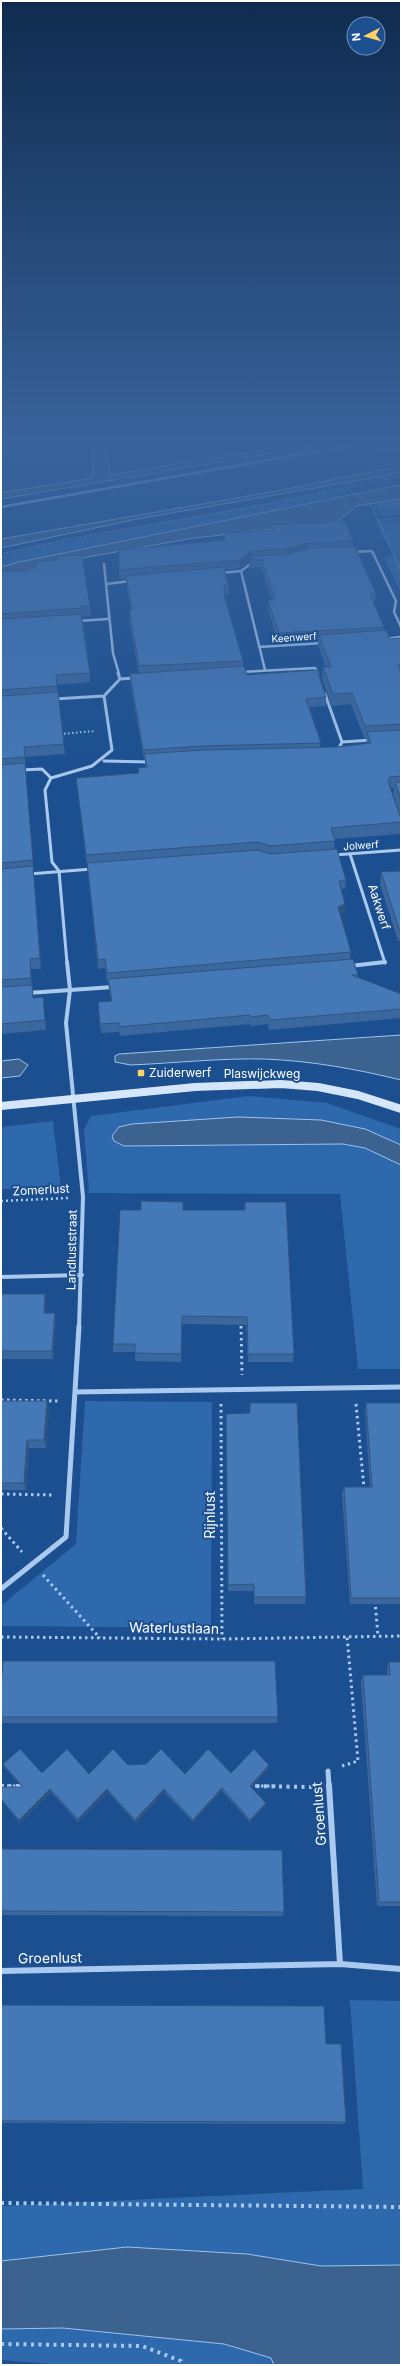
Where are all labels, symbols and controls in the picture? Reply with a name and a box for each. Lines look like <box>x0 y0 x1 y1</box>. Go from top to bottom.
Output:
north arrow <box>346 16 386 56</box>
text: N <box>349 32 363 42</box>
street label: Keenwerf <box>271 629 317 645</box>
street label: Jolwerf <box>343 838 379 852</box>
street label: Aakwerf <box>365 882 394 932</box>
place label: Zuiderwerf <box>149 1065 212 1080</box>
street label: Plaswijckweg <box>224 1066 300 1081</box>
marker: Zuiderwerf <box>136 1068 146 1078</box>
street label: Zomerlust <box>12 1181 70 1198</box>
street label: Landluststraat <box>63 1210 80 1290</box>
street label: Rijnlust <box>201 1491 218 1539</box>
street label: Waterlustlaan <box>129 1618 219 1637</box>
street label: Groenlust <box>308 1781 329 1847</box>
street label: Groenlust <box>18 1948 83 1967</box>

